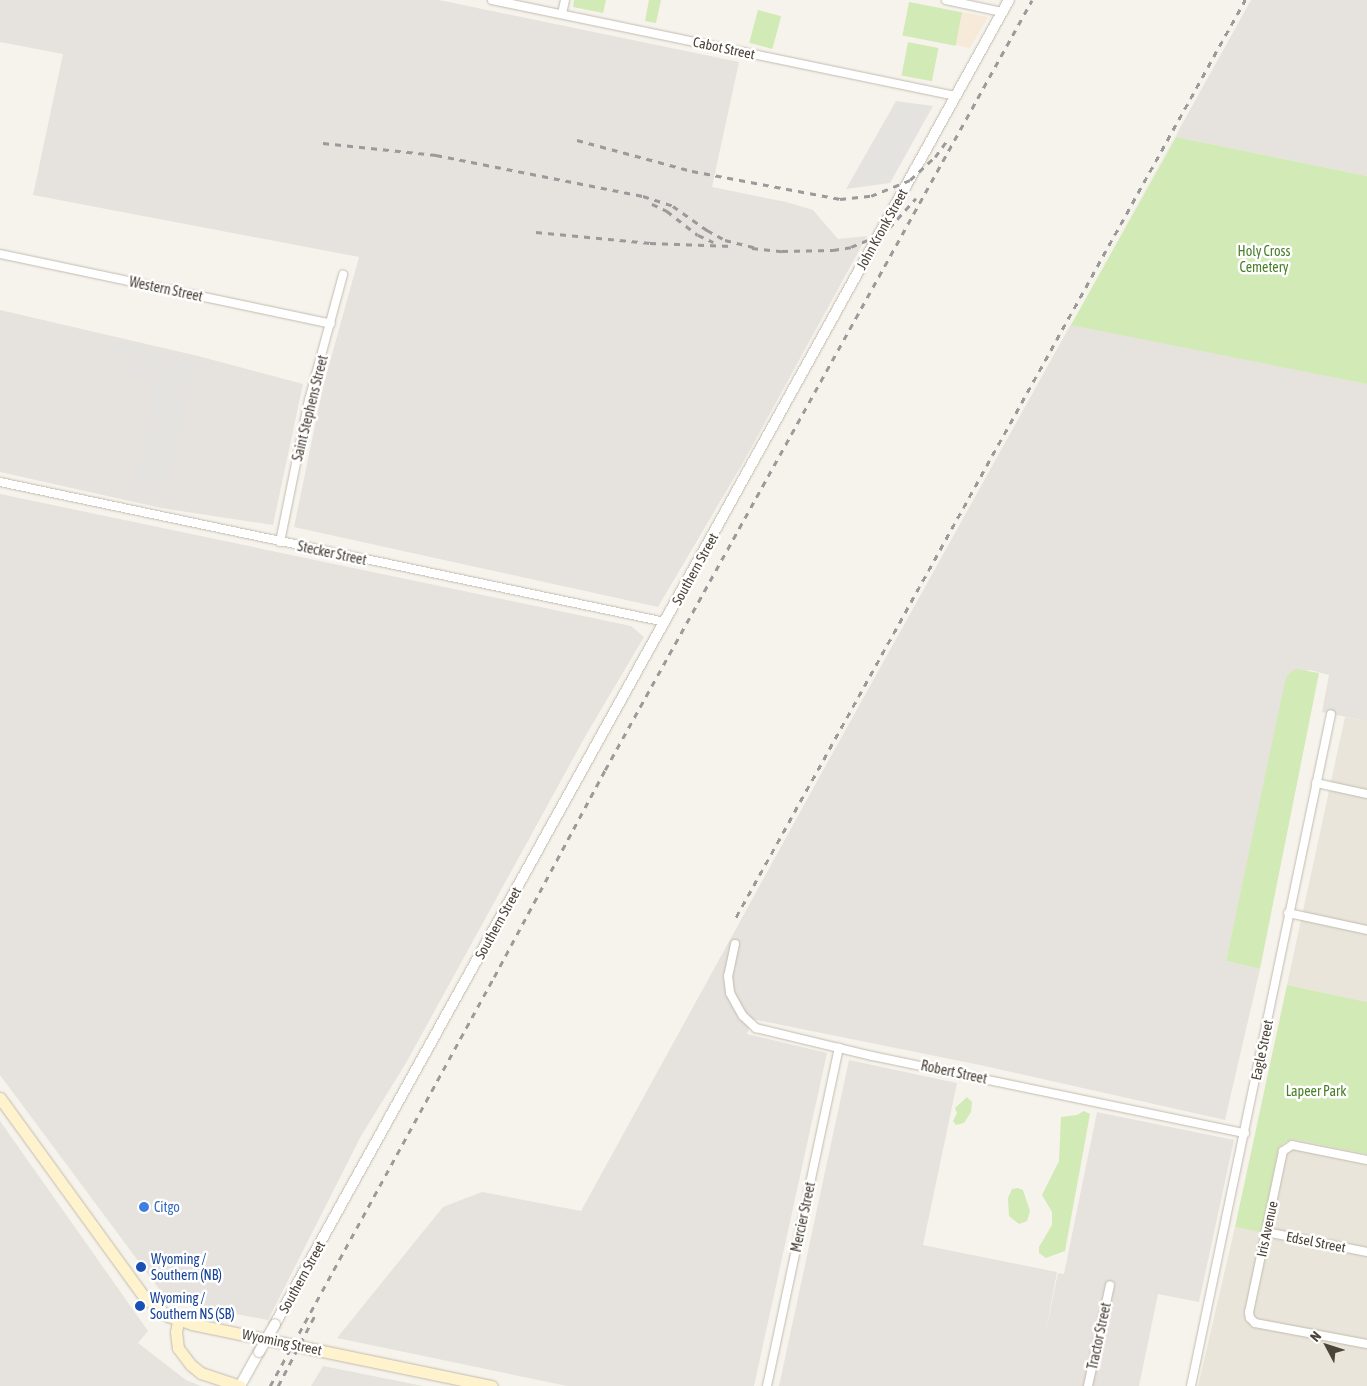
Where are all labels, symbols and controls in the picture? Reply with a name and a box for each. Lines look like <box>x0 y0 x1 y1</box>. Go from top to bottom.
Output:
street label: Cabot Street <box>692 33 756 63</box>
street label: John Kronk Street <box>853 186 911 272</box>
park label: Holy Cross Cemetery <box>1238 243 1290 276</box>
street label: Western Street <box>128 273 204 305</box>
street label: Saint Stephens Street <box>289 353 331 463</box>
street label: Southern Street <box>668 530 722 608</box>
street label: Stecker Street <box>296 537 368 569</box>
street label: Southern Street <box>471 884 525 962</box>
street label: Eagle Street <box>1247 1018 1277 1082</box>
street label: Robert Street <box>919 1057 989 1087</box>
park label: Lapeer Park <box>1286 1083 1346 1099</box>
street label: Mercier Street <box>787 1180 819 1254</box>
place label: Citgo <box>154 1199 180 1215</box>
street label: Iris Avenue <box>1253 1200 1281 1258</box>
marker: Citgo <box>138 1201 150 1213</box>
street label: Edsel Street <box>1285 1228 1347 1256</box>
street label: Southern Street <box>275 1238 329 1316</box>
place label: Wyoming / Southern (NB) <box>151 1251 222 1284</box>
marker: Wyoming / Southern (NB) <box>135 1261 147 1273</box>
place label: Wyoming / Southern NS (SB) <box>150 1290 235 1322</box>
marker: Wyoming / Southern NS (SB) <box>134 1300 146 1312</box>
street label: Tractor Street <box>1084 1301 1114 1371</box>
north arrow <box>1302 1321 1352 1371</box>
street label: Wyoming Street <box>241 1325 323 1359</box>
text: N <box>1307 1328 1324 1345</box>

